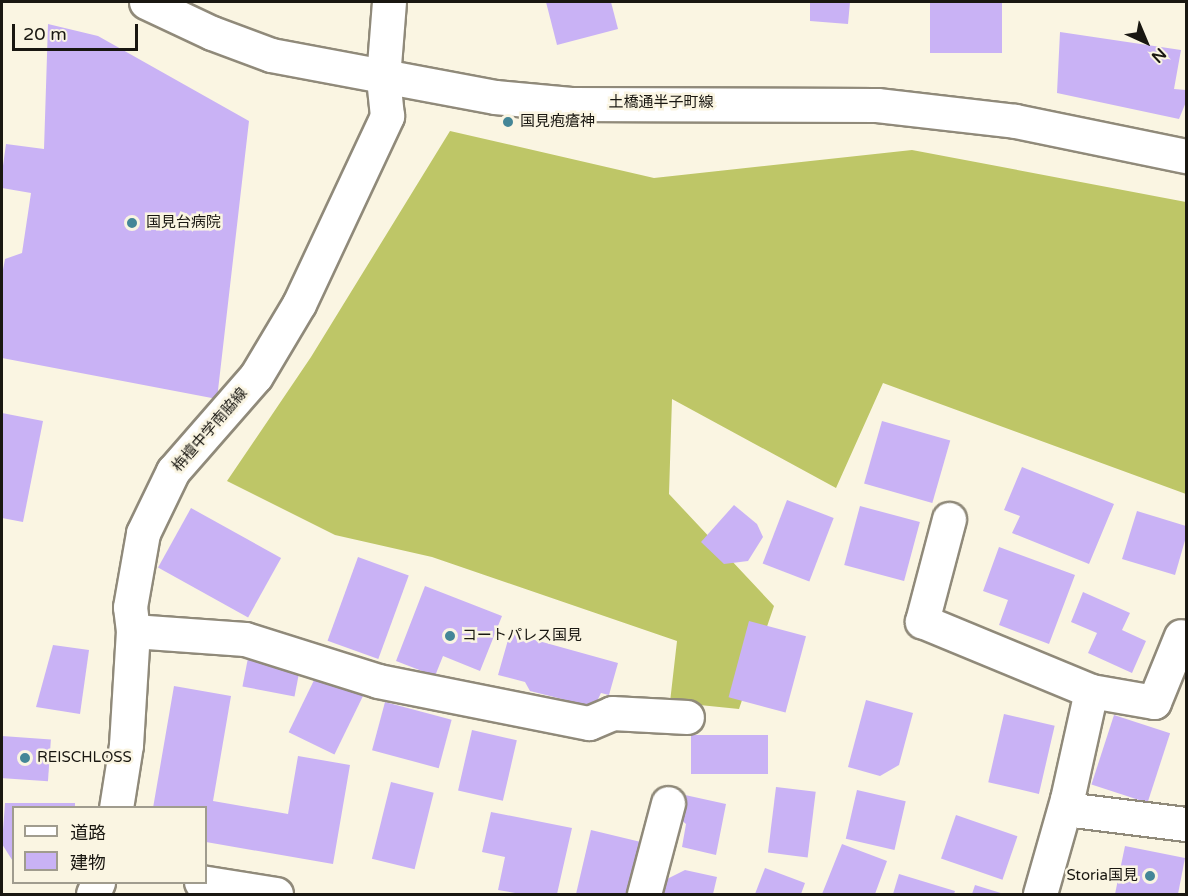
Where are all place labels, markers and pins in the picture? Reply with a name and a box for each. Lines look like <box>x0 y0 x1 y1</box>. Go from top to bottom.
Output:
place label: 国見疱瘡神 <box>520 113 595 131</box>
marker: 国見疱瘡神 <box>501 115 515 129</box>
marker: 国見台病院 <box>123 214 141 232</box>
place label: 国見台病院 <box>146 214 221 232</box>
place label: コートパレス国見 <box>462 627 582 645</box>
marker: コートパレス国見 <box>443 629 457 643</box>
place label: REISCHLOSS <box>37 749 132 767</box>
marker: REISCHLOSS <box>18 751 32 765</box>
place label: Storia国見 <box>1066 867 1138 885</box>
marker: Storia国見 <box>1143 869 1157 883</box>

